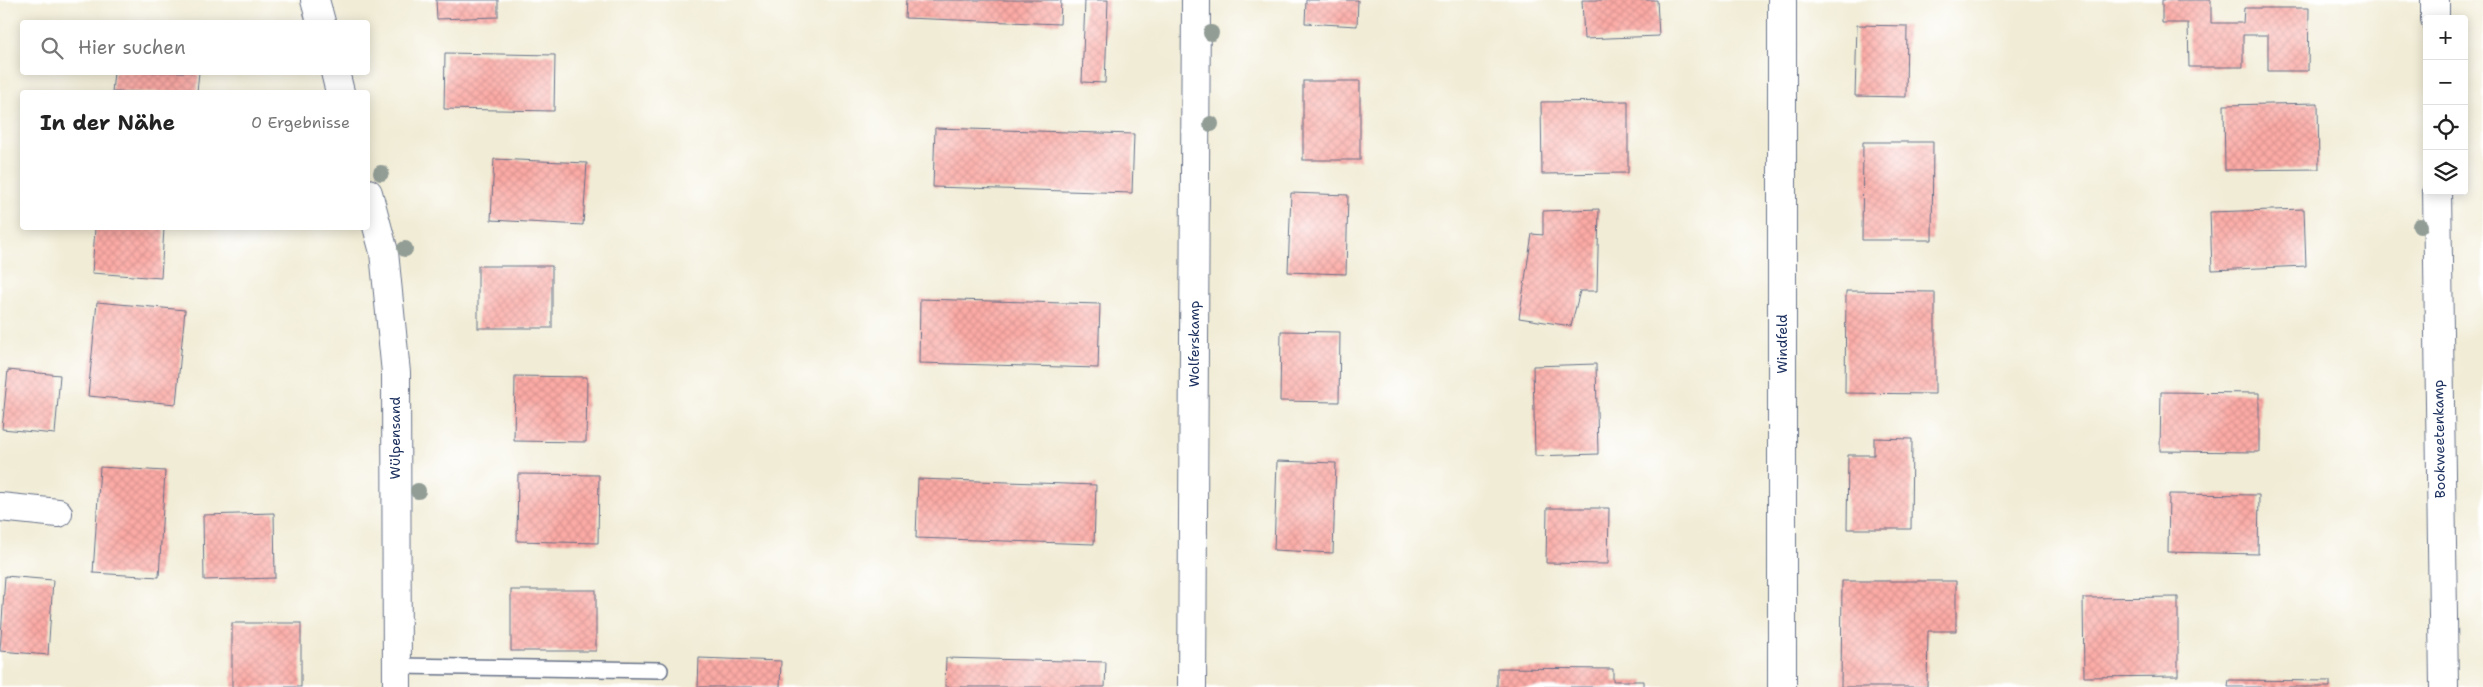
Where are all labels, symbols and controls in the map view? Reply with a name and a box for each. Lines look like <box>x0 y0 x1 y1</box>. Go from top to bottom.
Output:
map controls <box>2423 15 2468 195</box>
button: + <box>2423 15 2468 60</box>
search box <box>20 20 370 75</box>
icon: search <box>38 34 66 62</box>
text: Hier suchen <box>78 35 186 60</box>
button: − <box>2423 60 2468 105</box>
button: locate <box>2423 105 2468 150</box>
text: In der Nähe <box>40 109 175 137</box>
text: 0 Ergebnisse <box>251 112 350 133</box>
button: layers <box>2423 150 2468 195</box>
street label: Wolferskamp <box>1185 301 1203 387</box>
street label: Windfeld <box>1773 314 1791 374</box>
street label: Bookweetenkamp <box>2429 379 2449 499</box>
street label: Wülpensand <box>386 397 404 479</box>

